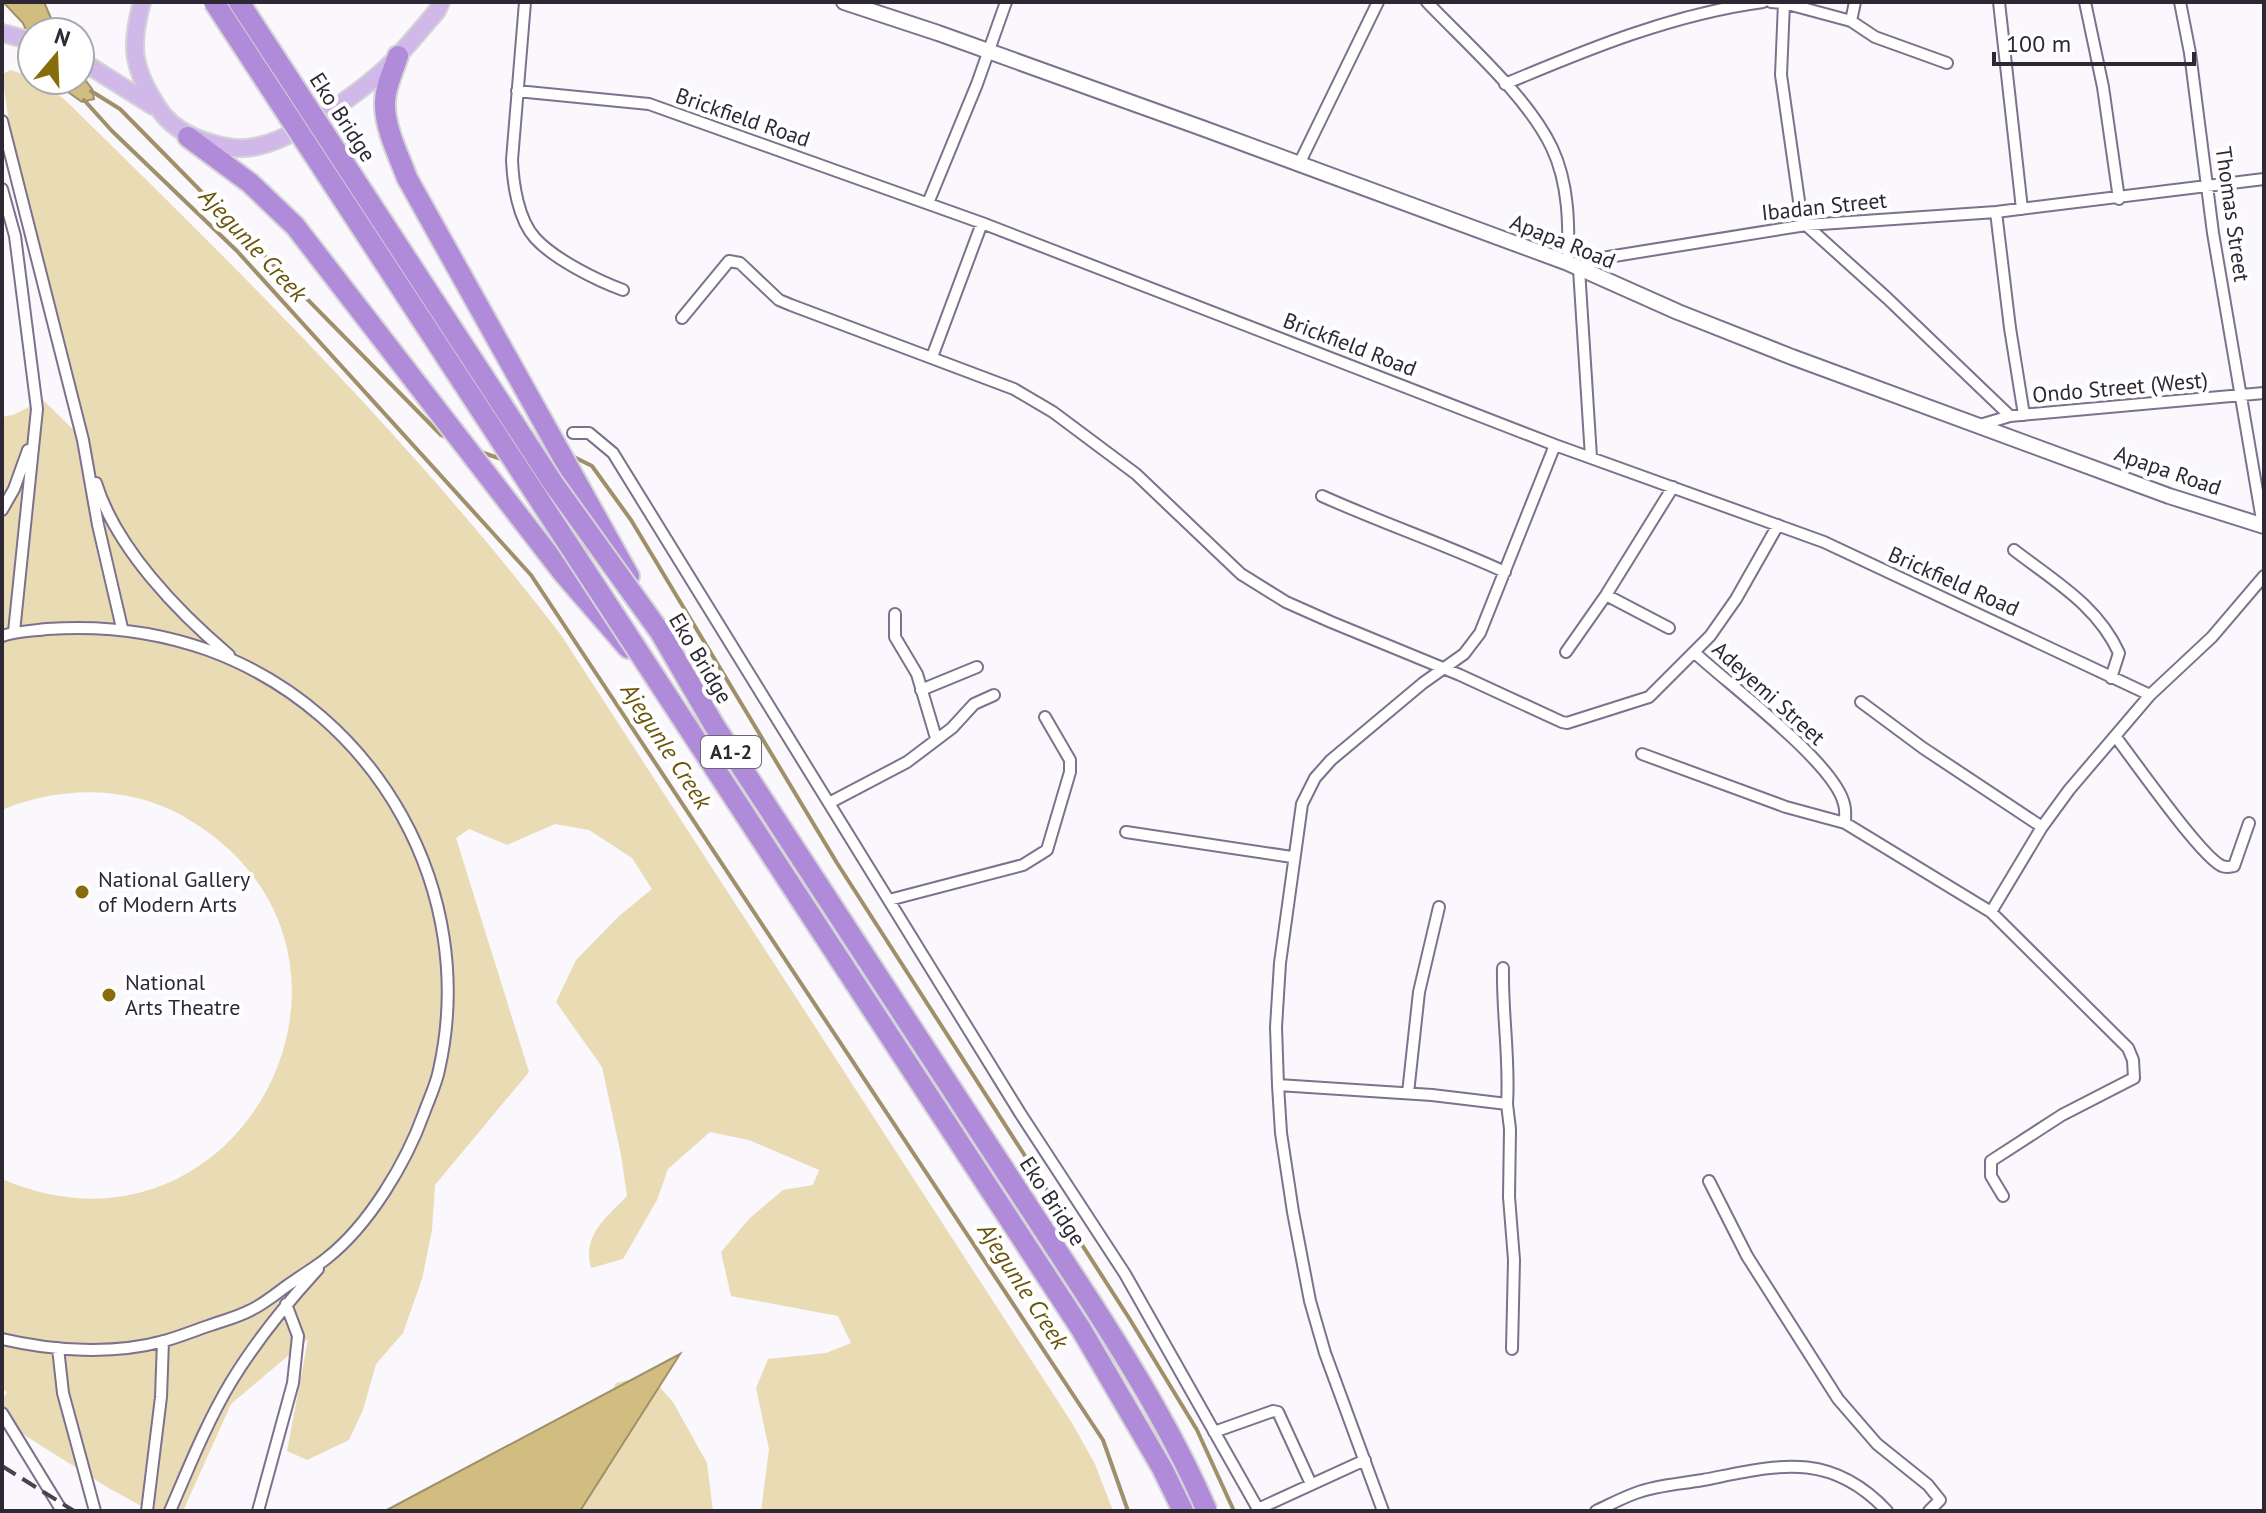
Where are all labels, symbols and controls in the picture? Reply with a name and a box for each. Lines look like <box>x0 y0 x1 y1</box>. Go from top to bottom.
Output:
north arrow <box>16 16 96 96</box>
scale bar <box>1994 16 2194 66</box>
text: N <box>51 21 74 53</box>
text: 100 m <box>2006 28 2071 59</box>
street label: Eko Bridge <box>304 67 382 167</box>
street label: Brickfield Road <box>672 81 814 153</box>
street label: Thomas Street <box>2210 145 2256 284</box>
water label: Ajegunle Creek <box>192 181 315 309</box>
street label: Ibadan Street <box>1760 185 1889 227</box>
street label: Apapa Road <box>1506 207 1620 275</box>
street label: Brickfield Road <box>1279 306 1421 382</box>
street label: Ondo Street (West) <box>2031 365 2209 409</box>
street label: Apapa Road <box>2111 439 2225 501</box>
street label: Brickfield Road <box>1884 540 2024 622</box>
street label: Eko Bridge <box>663 608 739 708</box>
street label: Adeyemi Street <box>1707 635 1832 751</box>
water label: Ajegunle Creek <box>614 676 719 816</box>
road number: A1-2 <box>701 736 761 768</box>
place label: National Gallery of Modern Arts <box>98 865 251 918</box>
marker: National Gallery of Modern Arts <box>73 883 91 901</box>
place label: National Arts Theatre <box>125 968 240 1021</box>
marker: National Arts Theatre <box>100 986 118 1004</box>
street label: Eko Bridge <box>1014 1151 1092 1251</box>
water label: Ajegunle Creek <box>971 1216 1076 1356</box>

